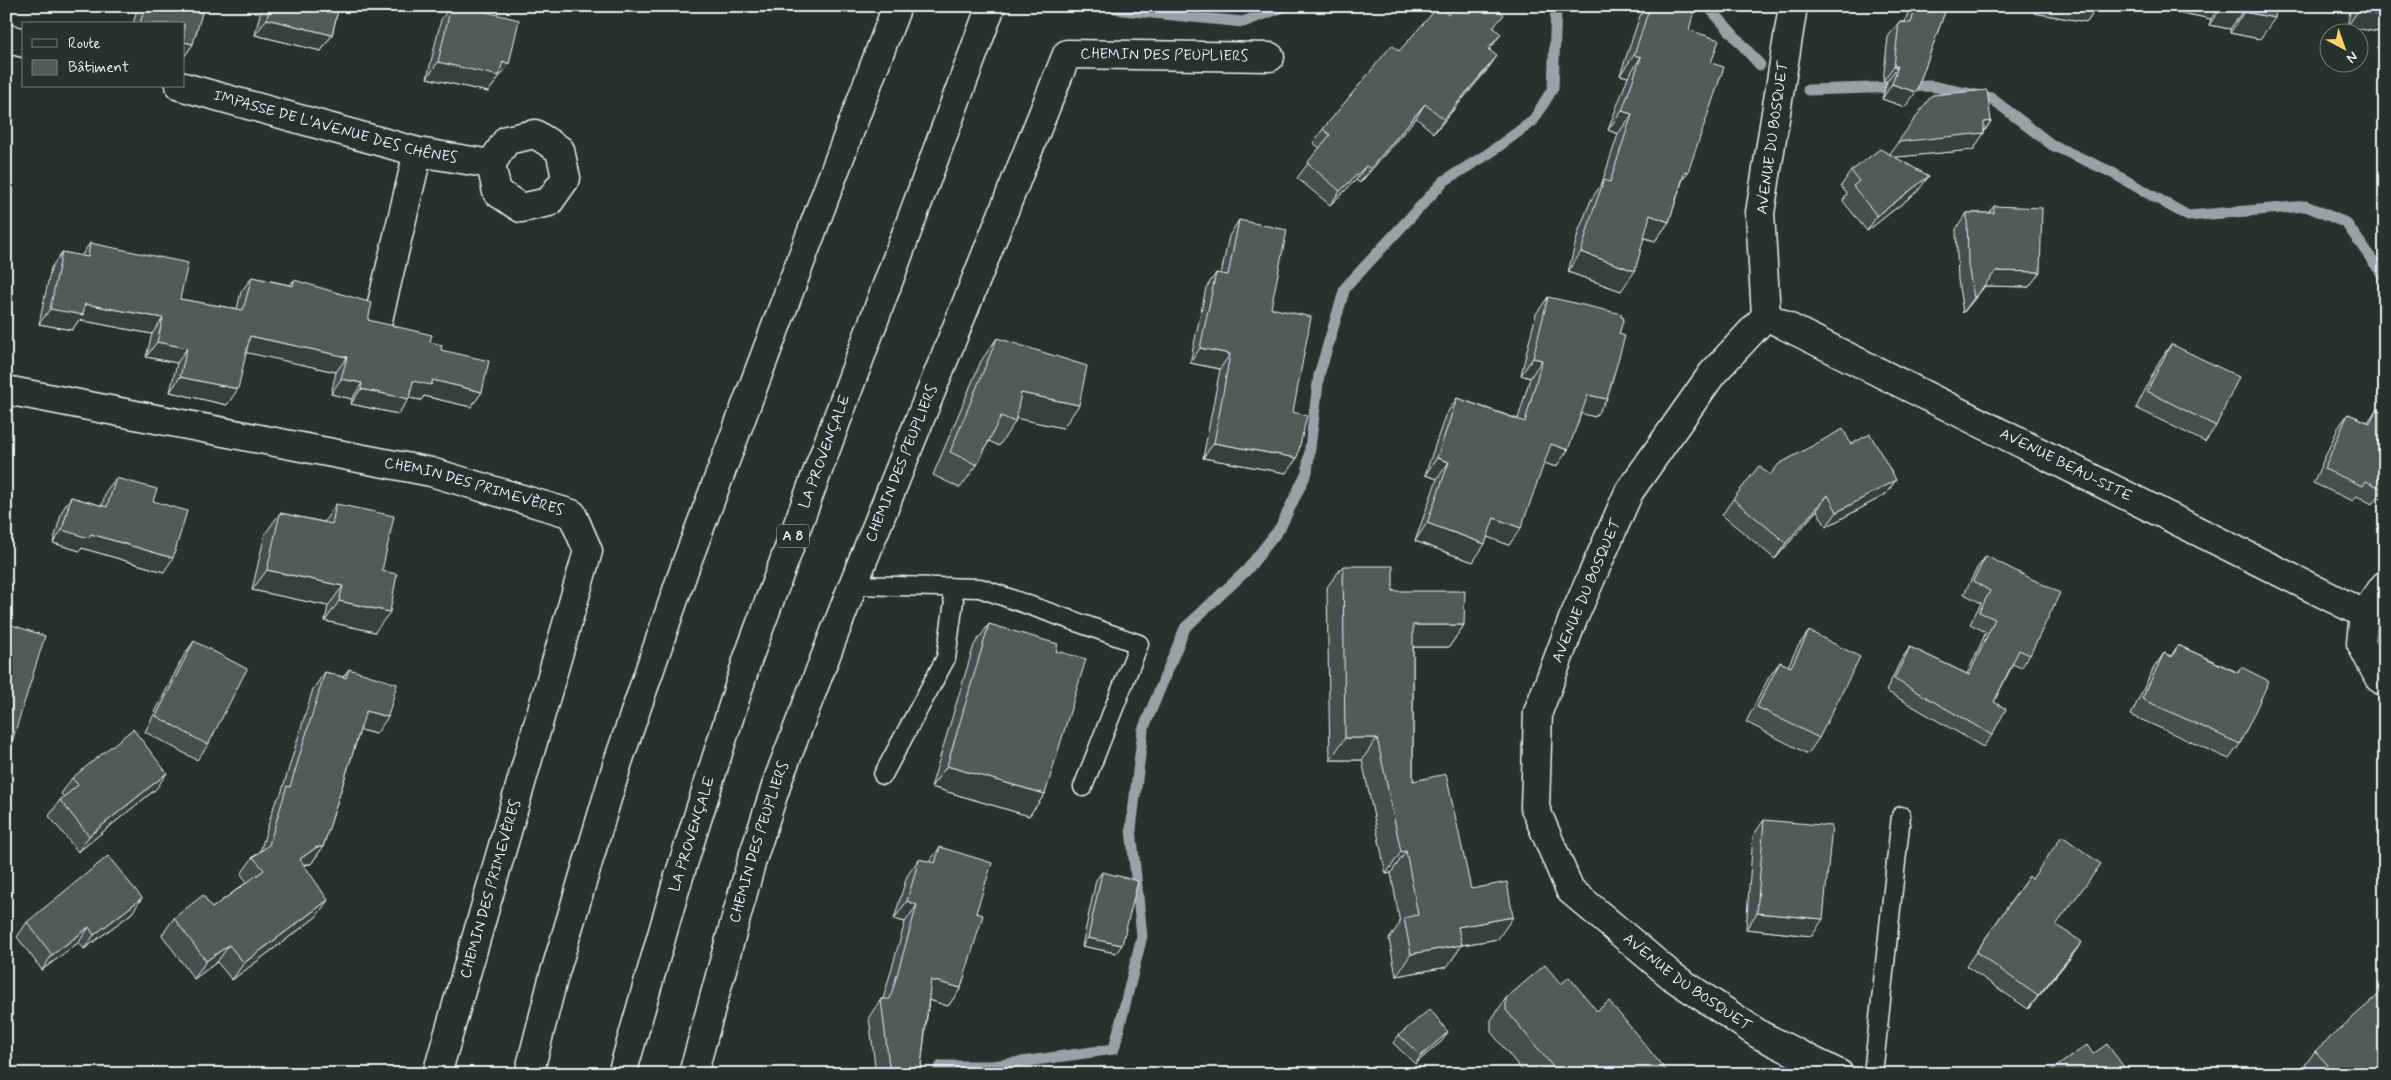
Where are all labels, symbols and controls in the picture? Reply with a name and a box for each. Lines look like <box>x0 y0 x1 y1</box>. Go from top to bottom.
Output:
legend <box>22 22 185 88</box>
north arrow <box>2318 22 2368 72</box>
text: Route <box>68 34 101 54</box>
street label: CHEMIN DES PEUPLIERS <box>1080 44 1249 67</box>
text: N <box>2342 47 2361 67</box>
text: Bâtiment <box>68 58 129 78</box>
street label: AVENUE DU BOSQUET <box>1752 60 1794 216</box>
street label: IMPASSE DE L'AVENUE DES CHÊNES <box>211 86 459 168</box>
street label: CHEMIN DES PEUPLIERS <box>861 381 943 545</box>
street label: LA PROVENÇALE <box>795 391 855 511</box>
street label: AVENUE BEAU-SITE <box>1996 424 2136 507</box>
street label: CHEMIN DES PRIMEVÈRES <box>382 453 566 521</box>
street label: AVENUE DU BOSQUET <box>1548 515 1627 666</box>
road number: A 8 <box>777 524 809 548</box>
street label: CHEMIN DES PEUPLIERS <box>725 758 794 925</box>
street label: LA PROVENÇALE <box>665 774 720 894</box>
street label: CHEMIN DES PRIMEVÈRES <box>456 797 526 981</box>
street label: AVENUE DU BOSQUET <box>1619 929 1755 1037</box>

